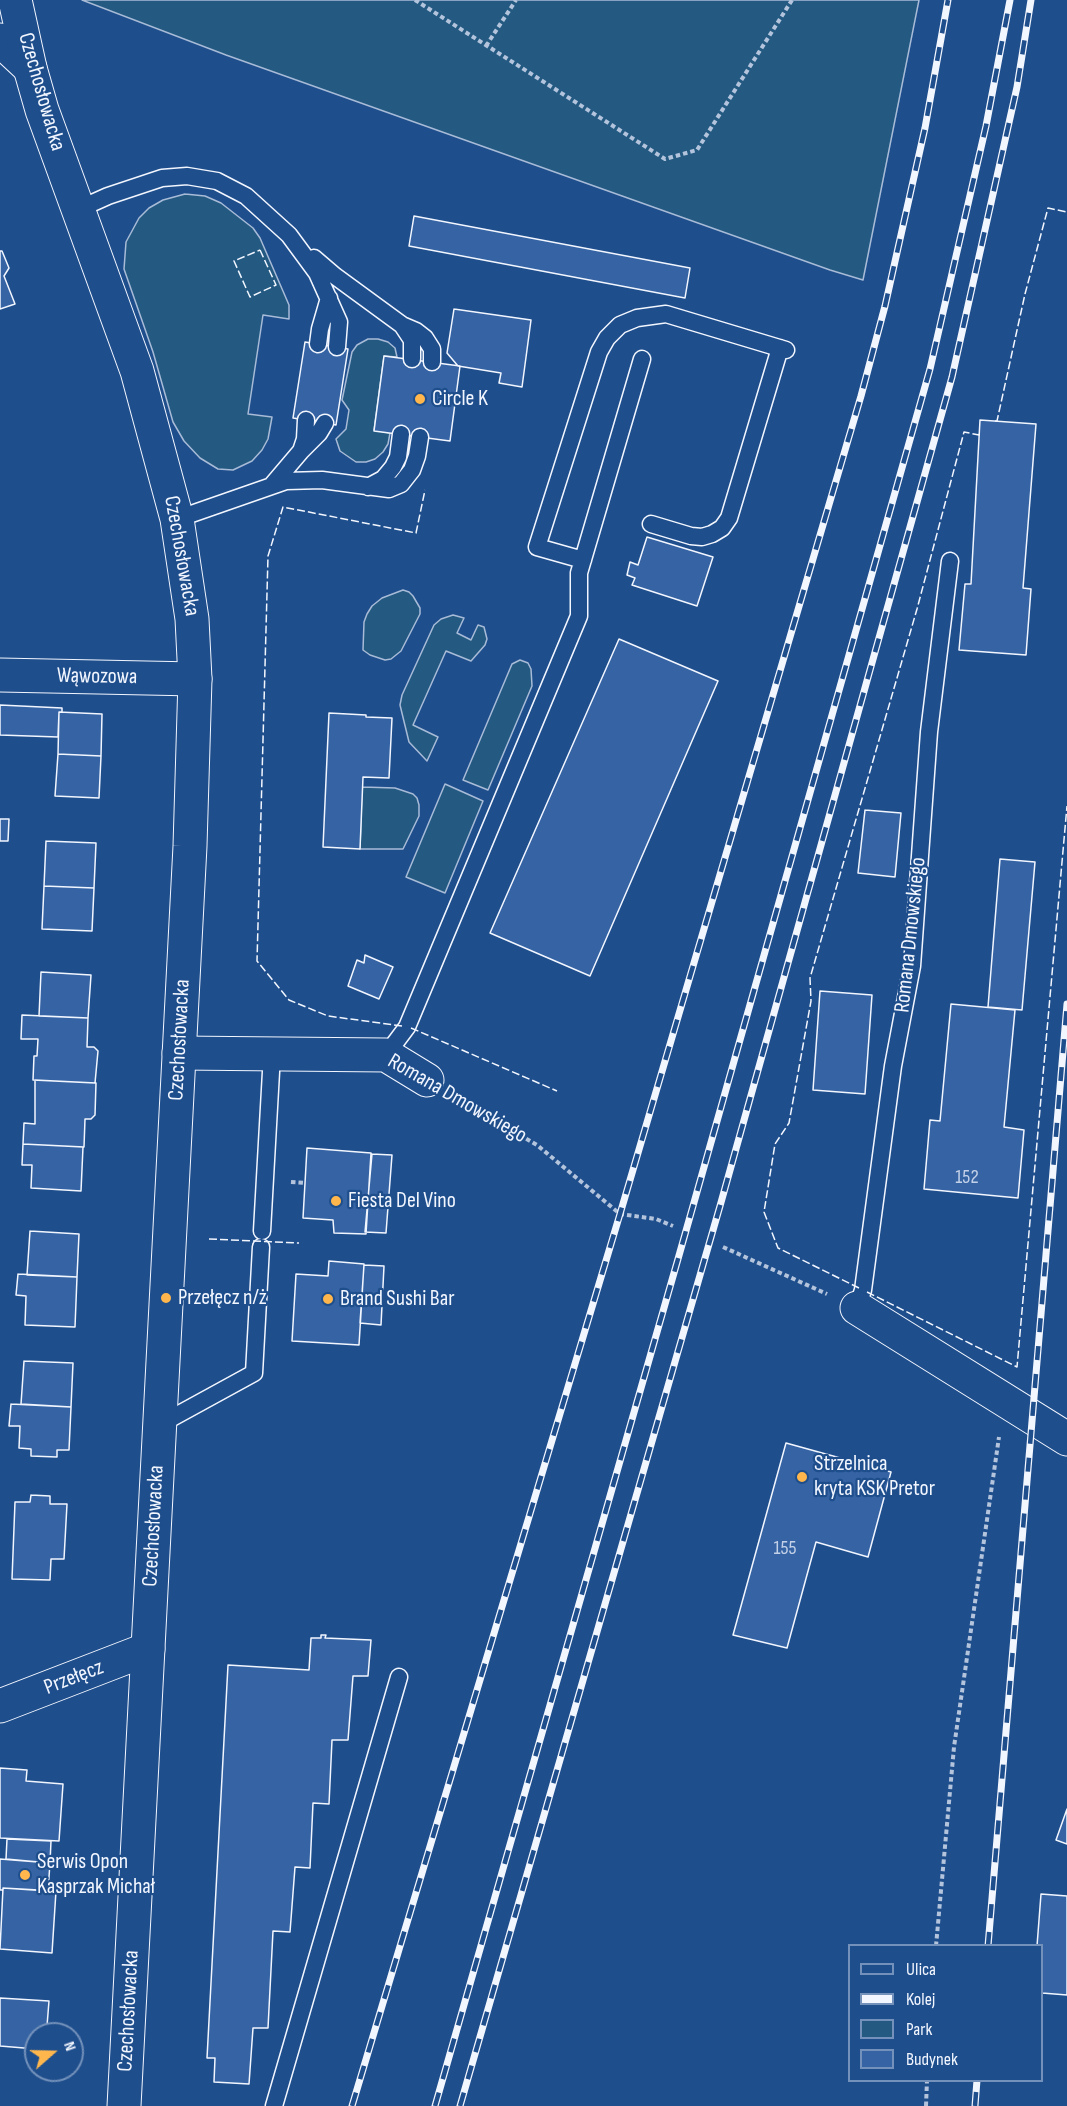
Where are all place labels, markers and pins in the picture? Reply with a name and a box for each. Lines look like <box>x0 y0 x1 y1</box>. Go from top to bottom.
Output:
place label: Circle K <box>432 386 488 412</box>
marker: Circle K <box>413 392 427 406</box>
place label: Fiesta Del Vino <box>348 1188 456 1214</box>
marker: Fiesta Del Vino <box>329 1194 343 1208</box>
place label: Przełęcz n/ż <box>178 1285 267 1311</box>
place label: Brand Sushi Bar <box>340 1286 454 1312</box>
marker: Przełęcz n/ż <box>159 1291 173 1305</box>
marker: Brand Sushi Bar <box>321 1292 335 1306</box>
place label: Strzelnica kryta KSK Pretor <box>814 1451 935 1502</box>
marker: Strzelnica kryta KSK Pretor <box>795 1470 809 1484</box>
place label: Serwis Opon Kasprzak Michał <box>37 1849 155 1900</box>
marker: Serwis Opon Kasprzak Michał <box>18 1868 32 1882</box>

